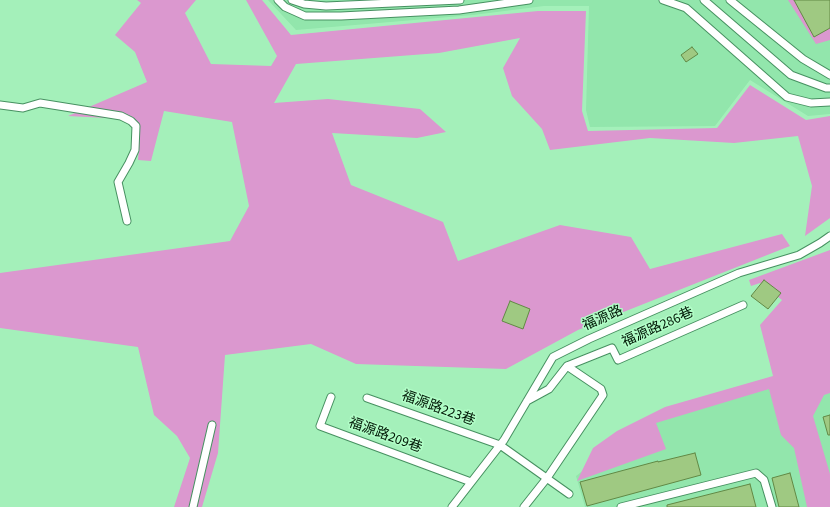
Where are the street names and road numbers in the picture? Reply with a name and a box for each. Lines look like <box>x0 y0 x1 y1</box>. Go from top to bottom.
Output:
street label: 福源路 <box>580 303 626 335</box>
street label: 福源路286巷 <box>619 305 697 351</box>
street label: 福源路223巷 <box>399 388 477 430</box>
street label: 福源路209巷 <box>346 415 424 457</box>

